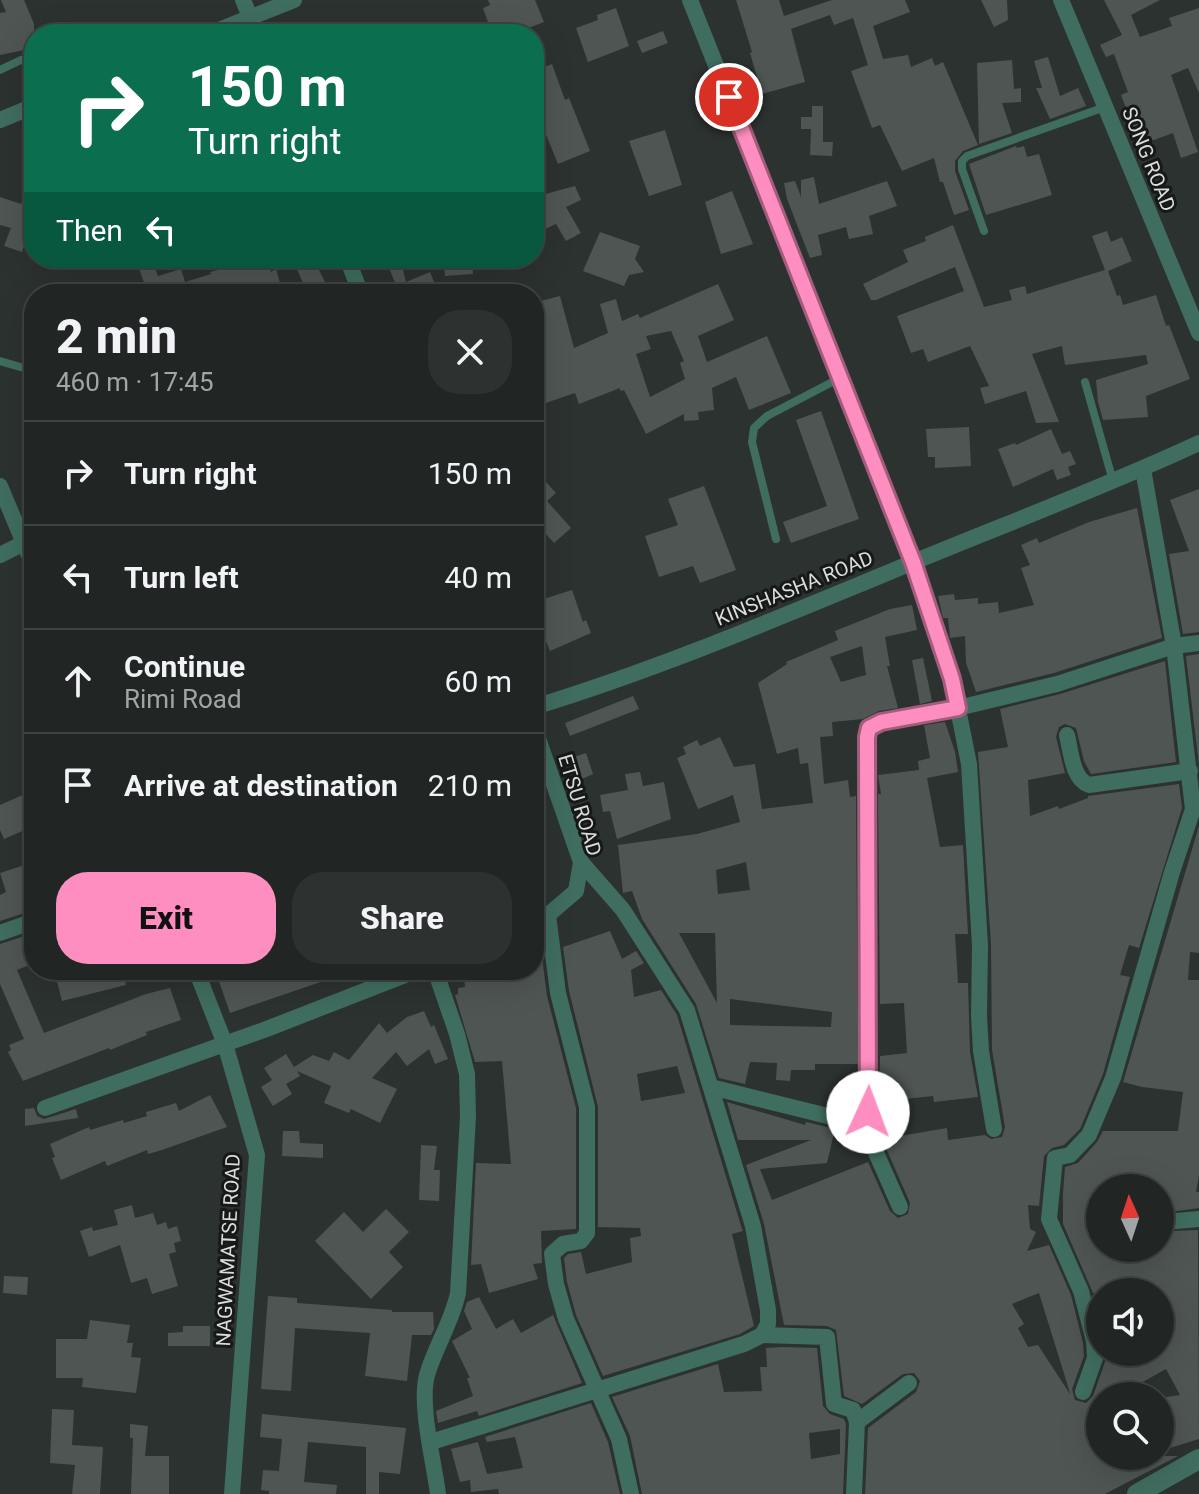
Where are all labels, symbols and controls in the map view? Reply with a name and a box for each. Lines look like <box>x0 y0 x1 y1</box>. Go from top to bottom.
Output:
text: 150 m <box>188 54 347 120</box>
icon: right <box>56 56 160 160</box>
pin <box>695 63 763 131</box>
icon: arrive <box>707 75 751 119</box>
street label: SONG ROAD <box>1117 103 1181 215</box>
text: Turn right <box>188 121 341 163</box>
icon: left <box>139 208 183 252</box>
text: Then <box>56 213 123 248</box>
text: 2 min <box>56 308 177 365</box>
button: close <box>428 310 512 394</box>
text: 460 m · 17:45 <box>56 367 214 397</box>
icon: right <box>56 451 100 495</box>
text: Turn right <box>124 456 257 491</box>
text: 150 m <box>428 456 512 491</box>
street label: KINSHASHA ROAD <box>712 545 876 631</box>
icon: left <box>56 555 100 599</box>
text: Turn left <box>124 560 239 595</box>
text: 40 m <box>445 560 512 595</box>
text: Continue <box>124 649 245 684</box>
icon: ahead <box>56 659 100 703</box>
text: 60 m <box>445 664 512 699</box>
text: Rimi Road <box>124 684 242 714</box>
street label: ETSU ROAD <box>553 751 607 859</box>
icon: arrive <box>56 763 100 807</box>
text: Arrive at destination <box>124 768 398 803</box>
text: 210 m <box>428 768 512 803</box>
button: Exit <box>56 872 276 964</box>
button: Share <box>292 872 512 964</box>
position arrow <box>826 1070 910 1154</box>
street label: NAGWAMATSE ROAD <box>211 1153 245 1347</box>
north arrow <box>1086 1174 1174 1262</box>
map controls <box>1086 1174 1174 1470</box>
button: sound <box>1086 1278 1174 1366</box>
button: search <box>1086 1382 1174 1470</box>

